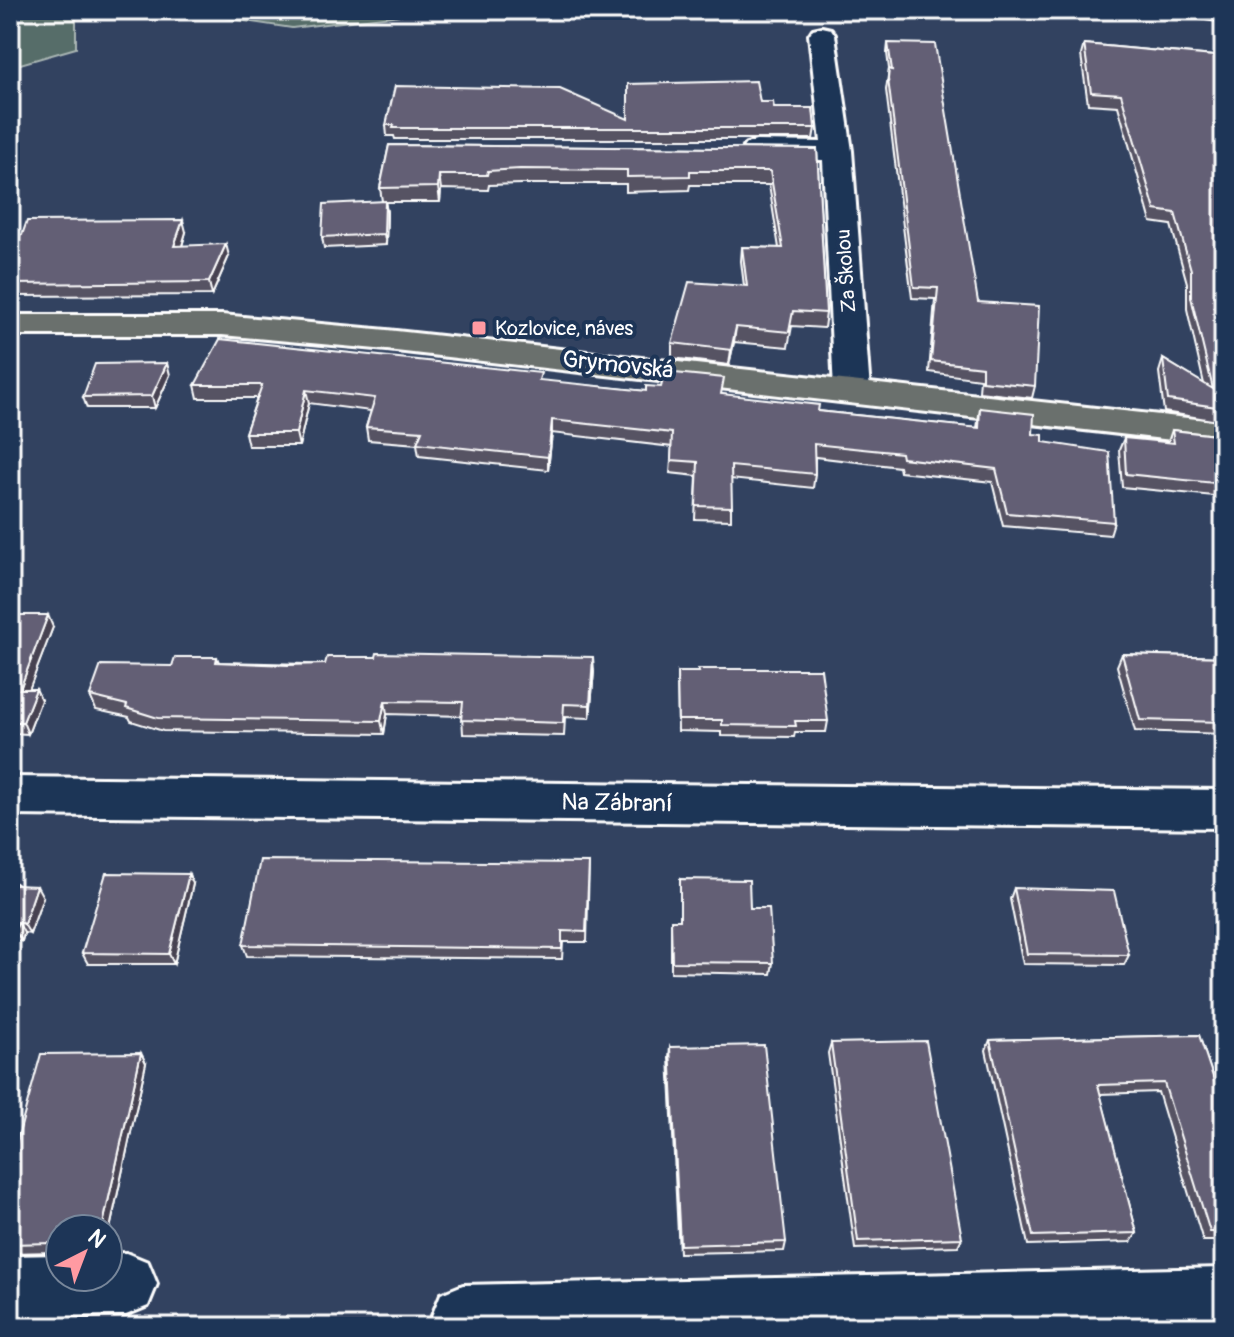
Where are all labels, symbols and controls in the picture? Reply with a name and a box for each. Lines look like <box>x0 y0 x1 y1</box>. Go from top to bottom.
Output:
street label: Za Školou <box>830 228 861 314</box>
place label: Kozlovice, náves <box>495 316 633 341</box>
marker: Kozlovice, náves <box>470 319 488 337</box>
street label: Grymovská <box>561 345 675 385</box>
street label: Na Zábraní <box>561 788 673 818</box>
north arrow <box>44 1213 124 1293</box>
text: N <box>82 1223 112 1254</box>

